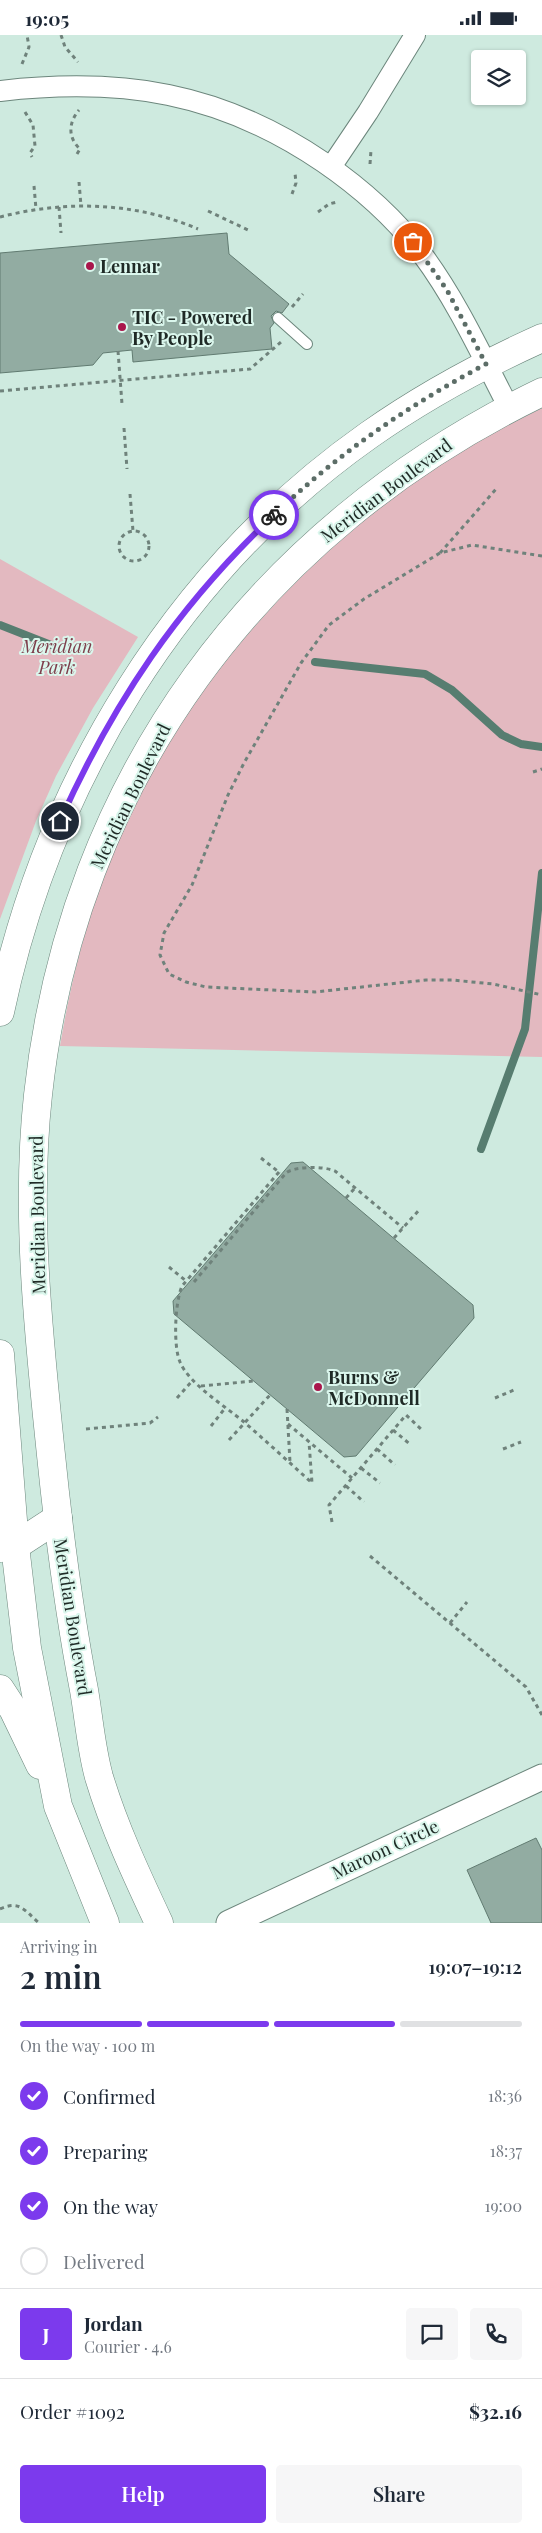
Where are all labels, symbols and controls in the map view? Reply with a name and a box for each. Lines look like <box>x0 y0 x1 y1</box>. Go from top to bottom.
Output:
text: 19:05 <box>25 5 69 31</box>
map controls <box>471 50 526 105</box>
button: layers <box>471 50 526 105</box>
pin <box>392 221 434 263</box>
icon: bag <box>399 228 427 256</box>
place label: Lennar <box>100 254 160 278</box>
marker: Lennar <box>84 260 96 272</box>
place label: TIC - Powered By People <box>132 305 253 350</box>
marker: TIC - Powered By People <box>116 321 128 333</box>
street label: Meridian Boulevard <box>315 432 457 547</box>
courier <box>249 490 299 540</box>
icon: bike <box>260 501 288 529</box>
park label: Meridian Park <box>20 634 93 679</box>
street label: Meridian Boulevard <box>84 719 176 873</box>
pin <box>39 800 81 842</box>
icon: home <box>46 807 74 835</box>
street label: Meridian Boulevard <box>24 1135 50 1295</box>
place label: Burns & McDonnell <box>328 1365 420 1410</box>
marker: Burns & McDonnell <box>312 1381 324 1393</box>
street label: Meridian Boulevard <box>49 1537 97 1698</box>
street label: Maroon Circle <box>328 1814 442 1884</box>
text: Arriving in <box>20 1936 98 1957</box>
text: 19:07–19:12 <box>428 1953 522 1979</box>
text: 2 min <box>20 1954 102 1997</box>
text: On the way · 100 m <box>20 2035 155 2056</box>
icon: check <box>20 2082 48 2110</box>
text: Confirmed <box>63 2083 156 2109</box>
text: 18:36 <box>488 2085 522 2106</box>
icon: check <box>20 2137 48 2165</box>
text: Preparing <box>63 2138 148 2164</box>
text: 18:37 <box>490 2140 522 2161</box>
icon: check <box>20 2192 48 2220</box>
text: On the way <box>63 2193 158 2219</box>
text: 19:00 <box>484 2195 522 2216</box>
text: Delivered <box>63 2248 145 2274</box>
button: chat <box>406 2308 458 2360</box>
button: phone <box>470 2308 522 2360</box>
text: Jordan <box>84 2310 143 2336</box>
text: J <box>43 2321 49 2347</box>
text: Courier · 4.6 <box>84 2336 172 2357</box>
text: Order #1092 <box>20 2398 125 2424</box>
text: $32.16 <box>469 2398 522 2424</box>
button: Help <box>20 2465 266 2523</box>
button: Share <box>276 2465 522 2523</box>

